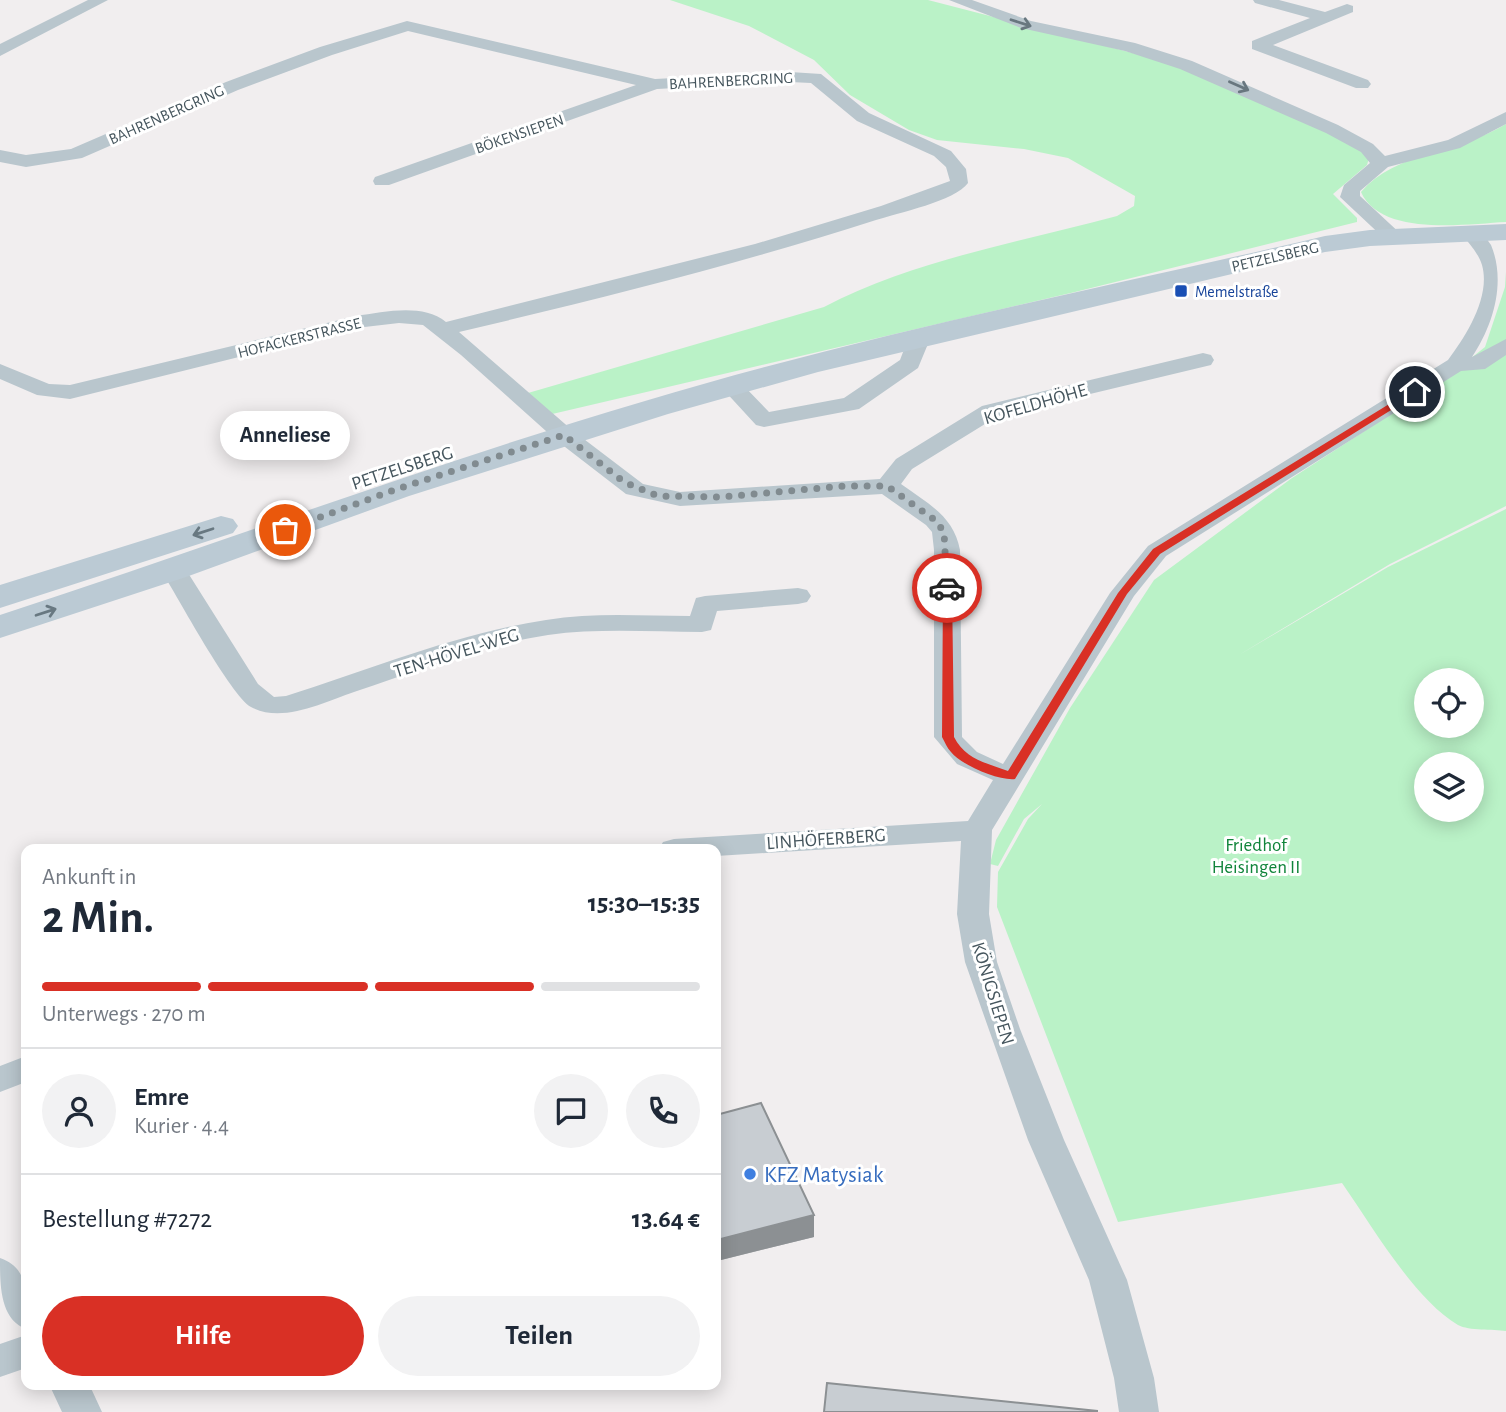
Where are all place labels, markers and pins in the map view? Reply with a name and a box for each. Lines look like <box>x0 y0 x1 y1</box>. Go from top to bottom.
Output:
marker: Memelstraße <box>1173 283 1189 299</box>
place label: Memelstraße <box>1195 284 1278 300</box>
pin <box>1385 362 1445 422</box>
callout: Anneliese <box>220 411 350 460</box>
pin <box>255 500 315 560</box>
place label: KFZ Matysiak <box>764 1164 884 1187</box>
marker: KFZ Matysiak <box>742 1166 758 1182</box>

